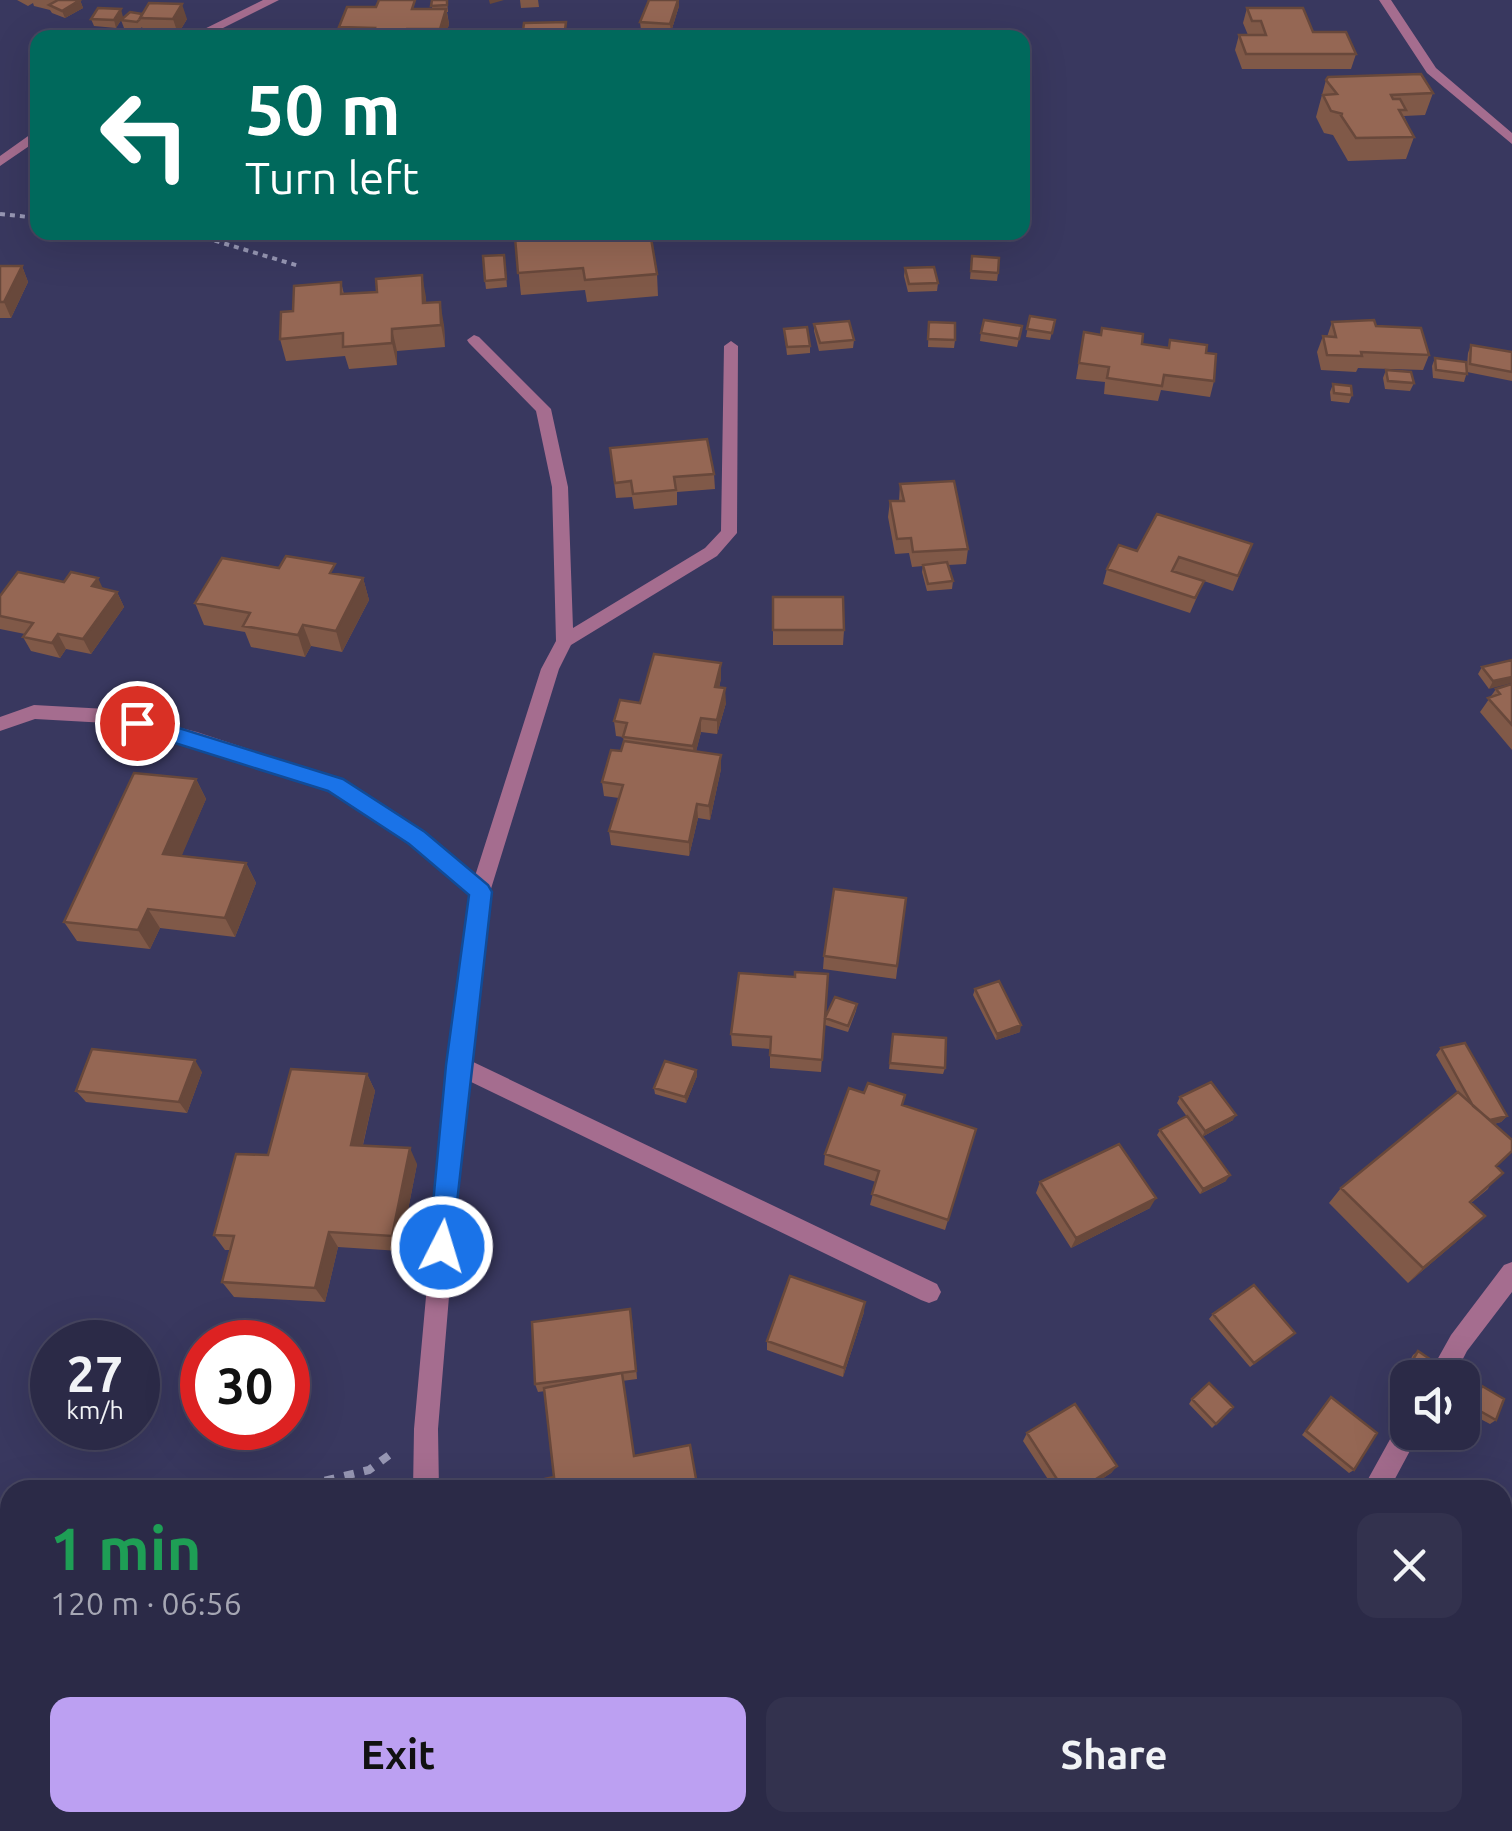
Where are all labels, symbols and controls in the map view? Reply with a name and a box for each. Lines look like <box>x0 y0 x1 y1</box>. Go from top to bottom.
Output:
icon: left <box>80 70 210 200</box>
text: 50 m <box>245 70 401 148</box>
text: Turn left <box>245 152 419 203</box>
pin <box>95 681 180 766</box>
icon: arrive <box>110 696 165 751</box>
position arrow <box>390 1195 494 1299</box>
speed limit sign: 30 <box>180 1320 310 1450</box>
text: 27 <box>67 1345 123 1401</box>
map controls <box>1390 1360 1480 1450</box>
button: sound <box>1390 1360 1480 1450</box>
text: km/h <box>66 1396 124 1424</box>
button: close <box>1357 1513 1462 1618</box>
text: 1 min <box>50 1514 202 1581</box>
text: 120 m · 06:56 <box>50 1585 242 1621</box>
button: Exit <box>50 1697 746 1812</box>
button: Share <box>766 1697 1462 1812</box>

